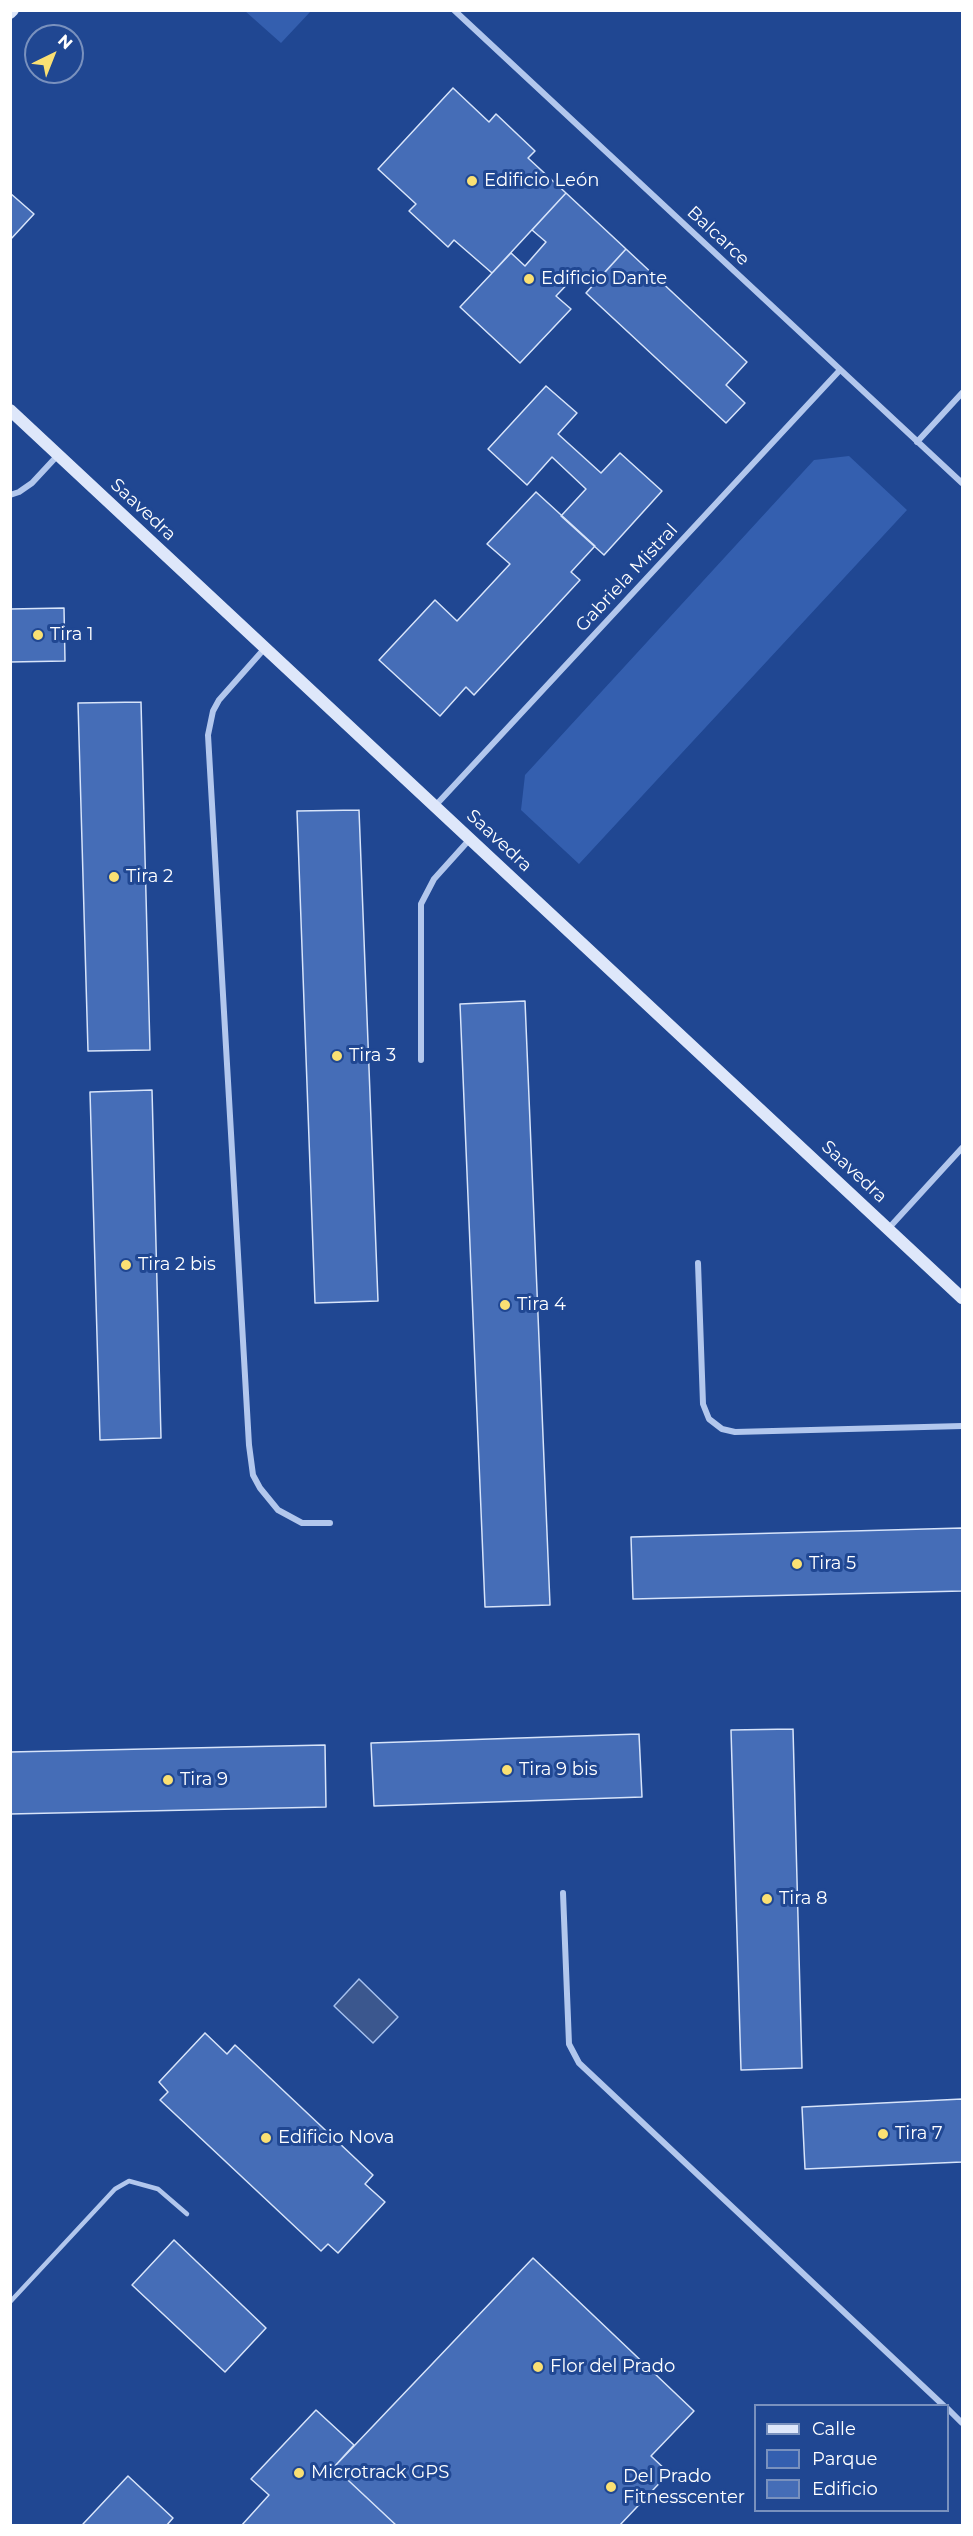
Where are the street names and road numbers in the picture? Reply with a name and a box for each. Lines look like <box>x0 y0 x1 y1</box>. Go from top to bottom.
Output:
street label: Balcarce <box>682 202 754 270</box>
street label: Saavedra <box>106 474 180 546</box>
street label: Gabriela Mistral <box>571 520 683 636</box>
street label: Saavedra <box>462 805 536 877</box>
street label: Saavedra <box>817 1136 891 1208</box>

